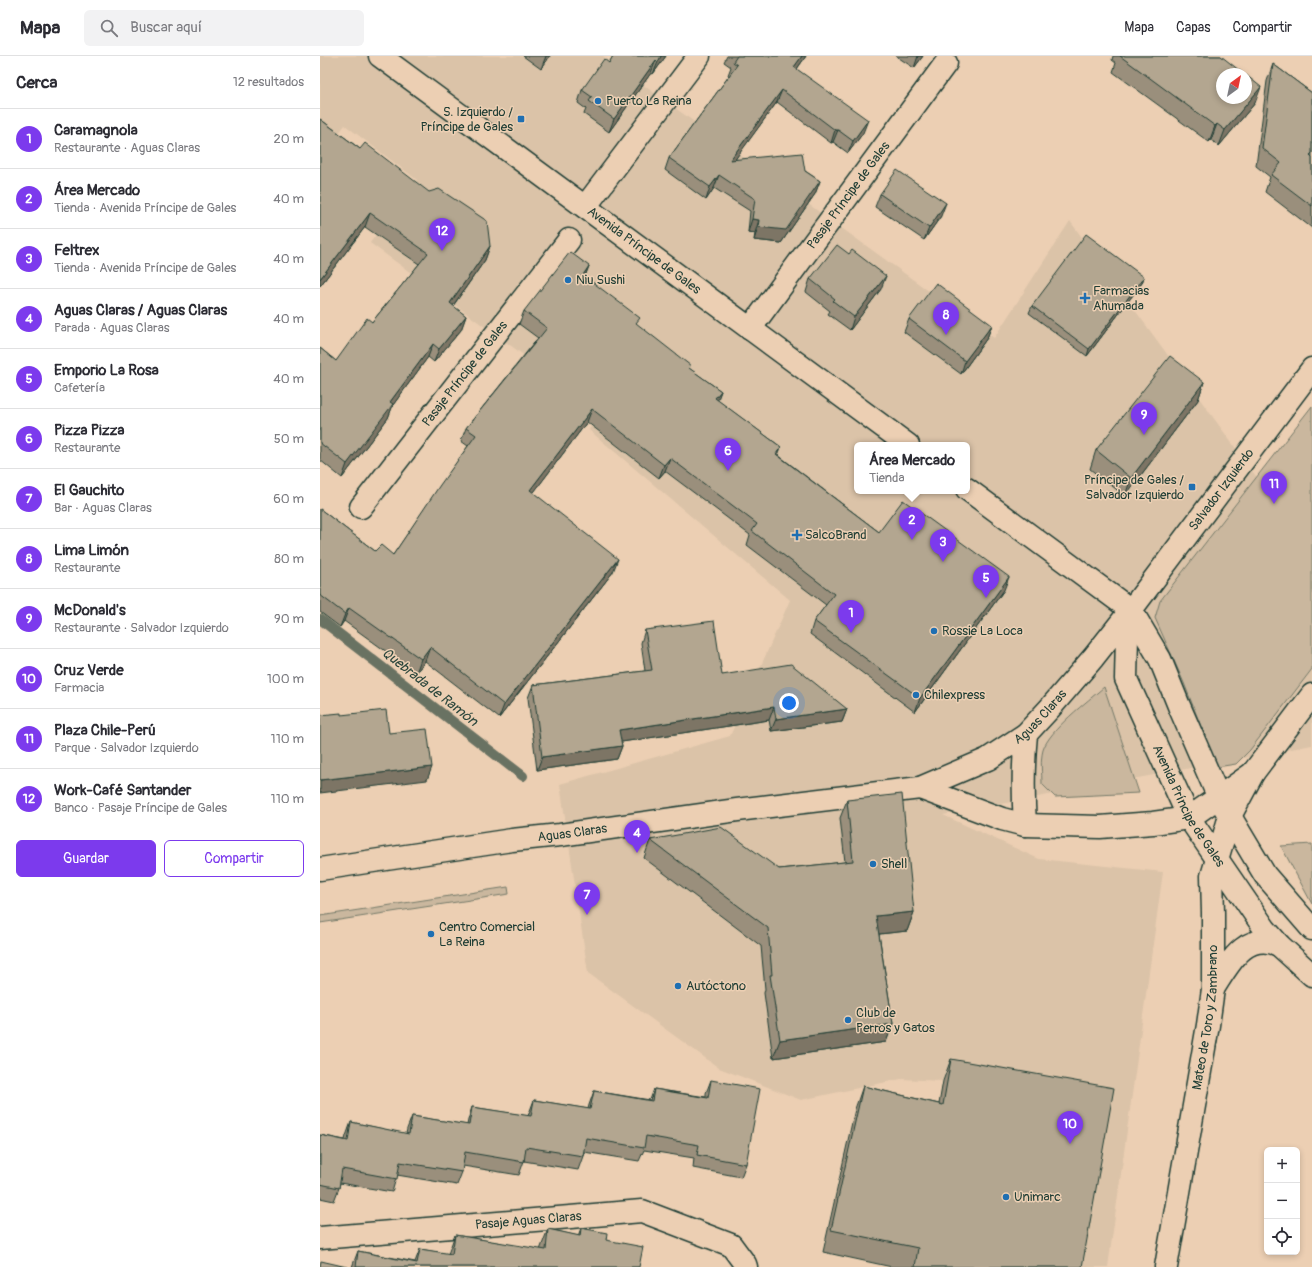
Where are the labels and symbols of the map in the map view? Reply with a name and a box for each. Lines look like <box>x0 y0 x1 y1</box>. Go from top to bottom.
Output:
north arrow <box>1216 68 1252 104</box>
place label: Puerto La Reina <box>606 93 692 109</box>
marker: Puerto La Reina <box>593 96 603 106</box>
place label: S. Izquierdo / Príncipe de Gales <box>420 104 513 135</box>
marker: S. Izquierdo / Príncipe de Gales <box>516 114 526 124</box>
street label: Pasaje Príncipe de Gales <box>804 138 893 252</box>
street label: Avenida Príncipe de Gales <box>584 203 704 298</box>
pin: 12 <box>429 218 455 251</box>
place label: Niu Sushi <box>576 272 625 288</box>
marker: Niu Sushi <box>563 275 573 285</box>
place label: Farmacias Ahumada <box>1093 283 1149 314</box>
marker: Farmacias Ahumada <box>1080 293 1090 303</box>
pin: 8 <box>933 302 959 335</box>
street label: Pasaje Príncipe de Gales <box>419 318 511 430</box>
pin: 9 <box>1131 402 1157 435</box>
pin: 6 <box>715 438 741 471</box>
street label: Salvador Izquierdo <box>1185 445 1257 534</box>
pin: 11 <box>1261 471 1287 504</box>
place label: Príncipe de Gales / Salvador Izquierdo <box>1084 472 1184 503</box>
marker: Príncipe de Gales / Salvador Izquierdo <box>1187 482 1197 492</box>
pin: 2 <box>899 507 925 540</box>
place label: SalcoBrand <box>805 527 867 543</box>
pin: 3 <box>930 529 956 562</box>
marker: SalcoBrand <box>792 530 802 540</box>
pin: 5 <box>973 565 999 598</box>
pin: 1 <box>838 600 864 633</box>
place label: Rossie La Loca <box>942 623 1023 639</box>
marker: Rossie La Loca <box>929 626 939 636</box>
water label: Quebrada de Ramón <box>379 644 482 730</box>
street label: Aguas Claras <box>1011 686 1070 748</box>
place label: Chilexpress <box>924 687 985 703</box>
marker: Chilexpress <box>911 690 921 700</box>
your location <box>779 693 799 713</box>
street label: Avenida Príncipe de Gales <box>1149 742 1228 870</box>
street label: Aguas Claras <box>537 820 608 845</box>
pin: 4 <box>624 820 650 853</box>
place label: Shell <box>881 856 907 872</box>
marker: Shell <box>868 859 878 869</box>
pin: 7 <box>574 882 600 915</box>
place label: Centro Comercial La Reina <box>439 919 535 950</box>
marker: Centro Comercial La Reina <box>426 929 436 939</box>
street label: Mateo de Toro y Zambrano <box>1189 945 1221 1091</box>
place label: Autóctono <box>686 978 746 994</box>
marker: Autóctono <box>673 981 683 991</box>
place label: Club de Perros y Gatos <box>856 1005 935 1036</box>
marker: Club de Perros y Gatos <box>843 1015 853 1025</box>
pin: 10 <box>1057 1111 1083 1144</box>
place label: Unimarc <box>1014 1189 1061 1205</box>
marker: Unimarc <box>1001 1192 1011 1202</box>
street label: Pasaje Aguas Claras <box>474 1208 582 1233</box>

